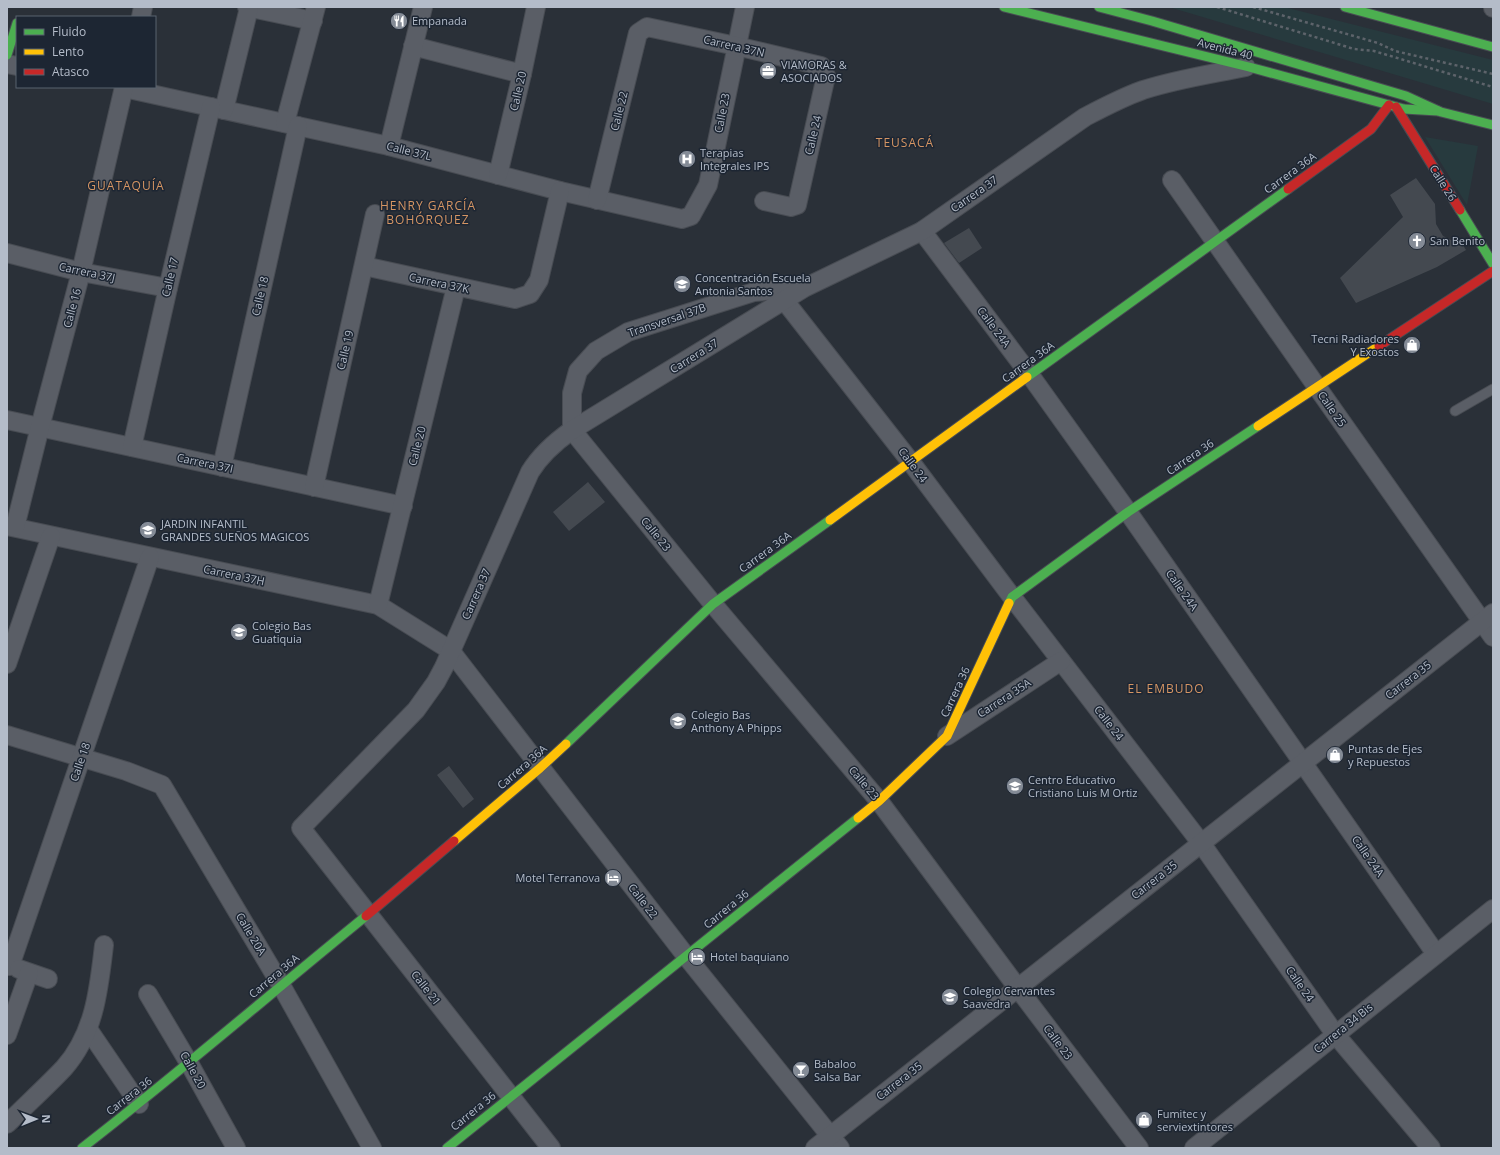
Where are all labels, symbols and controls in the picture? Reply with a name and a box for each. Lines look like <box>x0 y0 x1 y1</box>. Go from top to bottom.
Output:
restaurant icon: Empanada <box>389 11 409 31</box>
place label: Empanada <box>412 13 467 28</box>
legend <box>16 16 156 88</box>
text: Fluido <box>52 23 86 40</box>
street label: Carrera 37N <box>702 31 766 60</box>
street label: Avenida 40 <box>1196 34 1254 63</box>
text: Lento <box>52 43 84 60</box>
place label: VIAMORAS & ASOCIADOS <box>781 57 847 85</box>
office icon: VIAMORAS & ASOCIADOS <box>758 61 778 81</box>
text: Atasco <box>52 63 89 80</box>
street label: Calle 20 <box>506 70 529 112</box>
street label: Calle 22 <box>606 90 631 132</box>
street label: Calle 23 <box>710 92 733 134</box>
street label: Calle 24 <box>801 113 825 156</box>
district label: TEUSACÁ <box>876 134 934 151</box>
street label: Calle 37L <box>385 138 433 163</box>
place label: Terapias Integrales IPS <box>700 145 769 173</box>
hospital icon: Terapias Integrales IPS <box>677 149 697 169</box>
street label: Carrera 36A <box>1261 149 1319 197</box>
street label: Calle 26 <box>1426 162 1460 204</box>
street label: Carrera 37 <box>947 172 1000 215</box>
district label: GUATAQUÍA <box>87 177 165 194</box>
district label: HENRY GARCÍA BOHÓRQUEZ <box>380 197 476 228</box>
church icon: San Benito <box>1407 231 1427 251</box>
place label: San Benito <box>1430 233 1485 248</box>
street label: Calle 17 <box>158 256 181 298</box>
street label: Carrera 37J <box>58 258 117 285</box>
street label: Carrera 37K <box>408 269 471 296</box>
place label: Concentración Escuela Antonia Santos <box>695 270 811 298</box>
school or university icon: Concentración Escuela Antonia Santos <box>672 274 692 294</box>
street label: Calle 18 <box>248 275 271 317</box>
street label: Calle 16 <box>59 287 84 329</box>
street label: Transversal 37B <box>626 299 708 340</box>
street label: Calle 24A <box>974 303 1015 350</box>
street label: Calle 19 <box>333 329 356 371</box>
place label: Tecni Radiadores Y Exostos <box>1311 331 1399 359</box>
street label: Carrera 37 <box>667 335 721 376</box>
shop icon: Tecni Radiadores Y Exostos <box>1402 335 1422 355</box>
street label: Carrera 36A <box>999 338 1057 386</box>
street label: Calle 25 <box>1315 388 1350 429</box>
street label: Calle 20 <box>404 425 429 467</box>
street label: Carrera 36 <box>1163 435 1216 478</box>
street label: Calle 24 <box>895 444 932 486</box>
street label: Carrera 37I <box>176 449 235 476</box>
street label: Calle 23 <box>638 513 675 554</box>
place label: JARDIN INFANTIL GRANDES SUEÑOS MAGICOS <box>160 516 309 544</box>
school or university icon: JARDIN INFANTIL GRANDES SUEÑOS MAGICOS <box>138 520 158 540</box>
street label: Carrera 36A <box>736 528 794 576</box>
street label: Carrera 37H <box>202 561 266 588</box>
street label: Carrera 37 <box>458 566 493 622</box>
street label: Calle 24A <box>1163 566 1202 613</box>
place label: Colegio Bas Guatiquia <box>252 618 311 646</box>
school or university icon: Colegio Bas Guatiquia <box>229 622 249 642</box>
street label: Carrera 35 <box>1382 657 1434 702</box>
street label: Carrera 36 <box>936 664 973 720</box>
street label: Carrera 35A <box>974 675 1034 721</box>
district label: EL EMBUDO <box>1127 680 1205 697</box>
street label: Calle 24 <box>1091 702 1128 744</box>
place label: Colegio Bas Anthony A Phipps <box>691 707 782 735</box>
school or university icon: Colegio Bas Anthony A Phipps <box>668 711 688 731</box>
street label: Calle 18 <box>66 740 93 783</box>
street label: Carrera 36A <box>494 741 550 792</box>
place label: Puntas de Ejes y Repuestos <box>1348 741 1422 769</box>
shop icon: Puntas de Ejes y Repuestos <box>1325 745 1345 765</box>
street label: Calle 23 <box>846 762 883 803</box>
place label: Centro Educativo Cristiano Luis M Ortiz <box>1028 772 1138 800</box>
school or university icon: Centro Educativo Cristiano Luis M Ortiz <box>1005 776 1025 796</box>
street label: Calle 24A <box>1349 832 1388 879</box>
street label: Carrera 35 <box>1128 857 1180 902</box>
hotel icon: Motel Terranova <box>603 868 623 888</box>
place label: Motel Terranova <box>515 870 600 885</box>
street label: Calle 22 <box>625 880 662 921</box>
street label: Carrera 36 <box>700 886 751 932</box>
street label: Calle 20A <box>233 910 270 958</box>
hotel icon: Hotel baquiano <box>687 947 707 967</box>
place label: Hotel baquiano <box>710 949 789 964</box>
street label: Carrera 36A <box>245 950 302 1001</box>
street label: Calle 24 <box>1283 963 1318 1005</box>
street label: Calle 21 <box>408 967 445 1008</box>
place label: Colegio Cervantes Saavedra <box>963 983 1055 1011</box>
school or university icon: Colegio Cervantes Saavedra <box>940 987 960 1007</box>
street label: Carrera 34 Bis <box>1310 999 1375 1056</box>
street label: Calle 23 <box>1040 1021 1076 1062</box>
street label: Calle 20 <box>177 1049 210 1091</box>
place label: Babaloo Salsa Bar <box>814 1056 861 1084</box>
street label: Carrera 35 <box>873 1058 925 1103</box>
bar icon: Babaloo Salsa Bar <box>791 1060 811 1080</box>
street label: Carrera 36 <box>103 1073 155 1118</box>
street label: Carrera 36 <box>447 1088 498 1134</box>
north arrow <box>16 1099 56 1139</box>
place label: Fumitec y serviextintores <box>1157 1106 1233 1134</box>
shop icon: Fumitec y serviextintores <box>1134 1110 1154 1130</box>
text: N <box>39 1114 54 1123</box>

